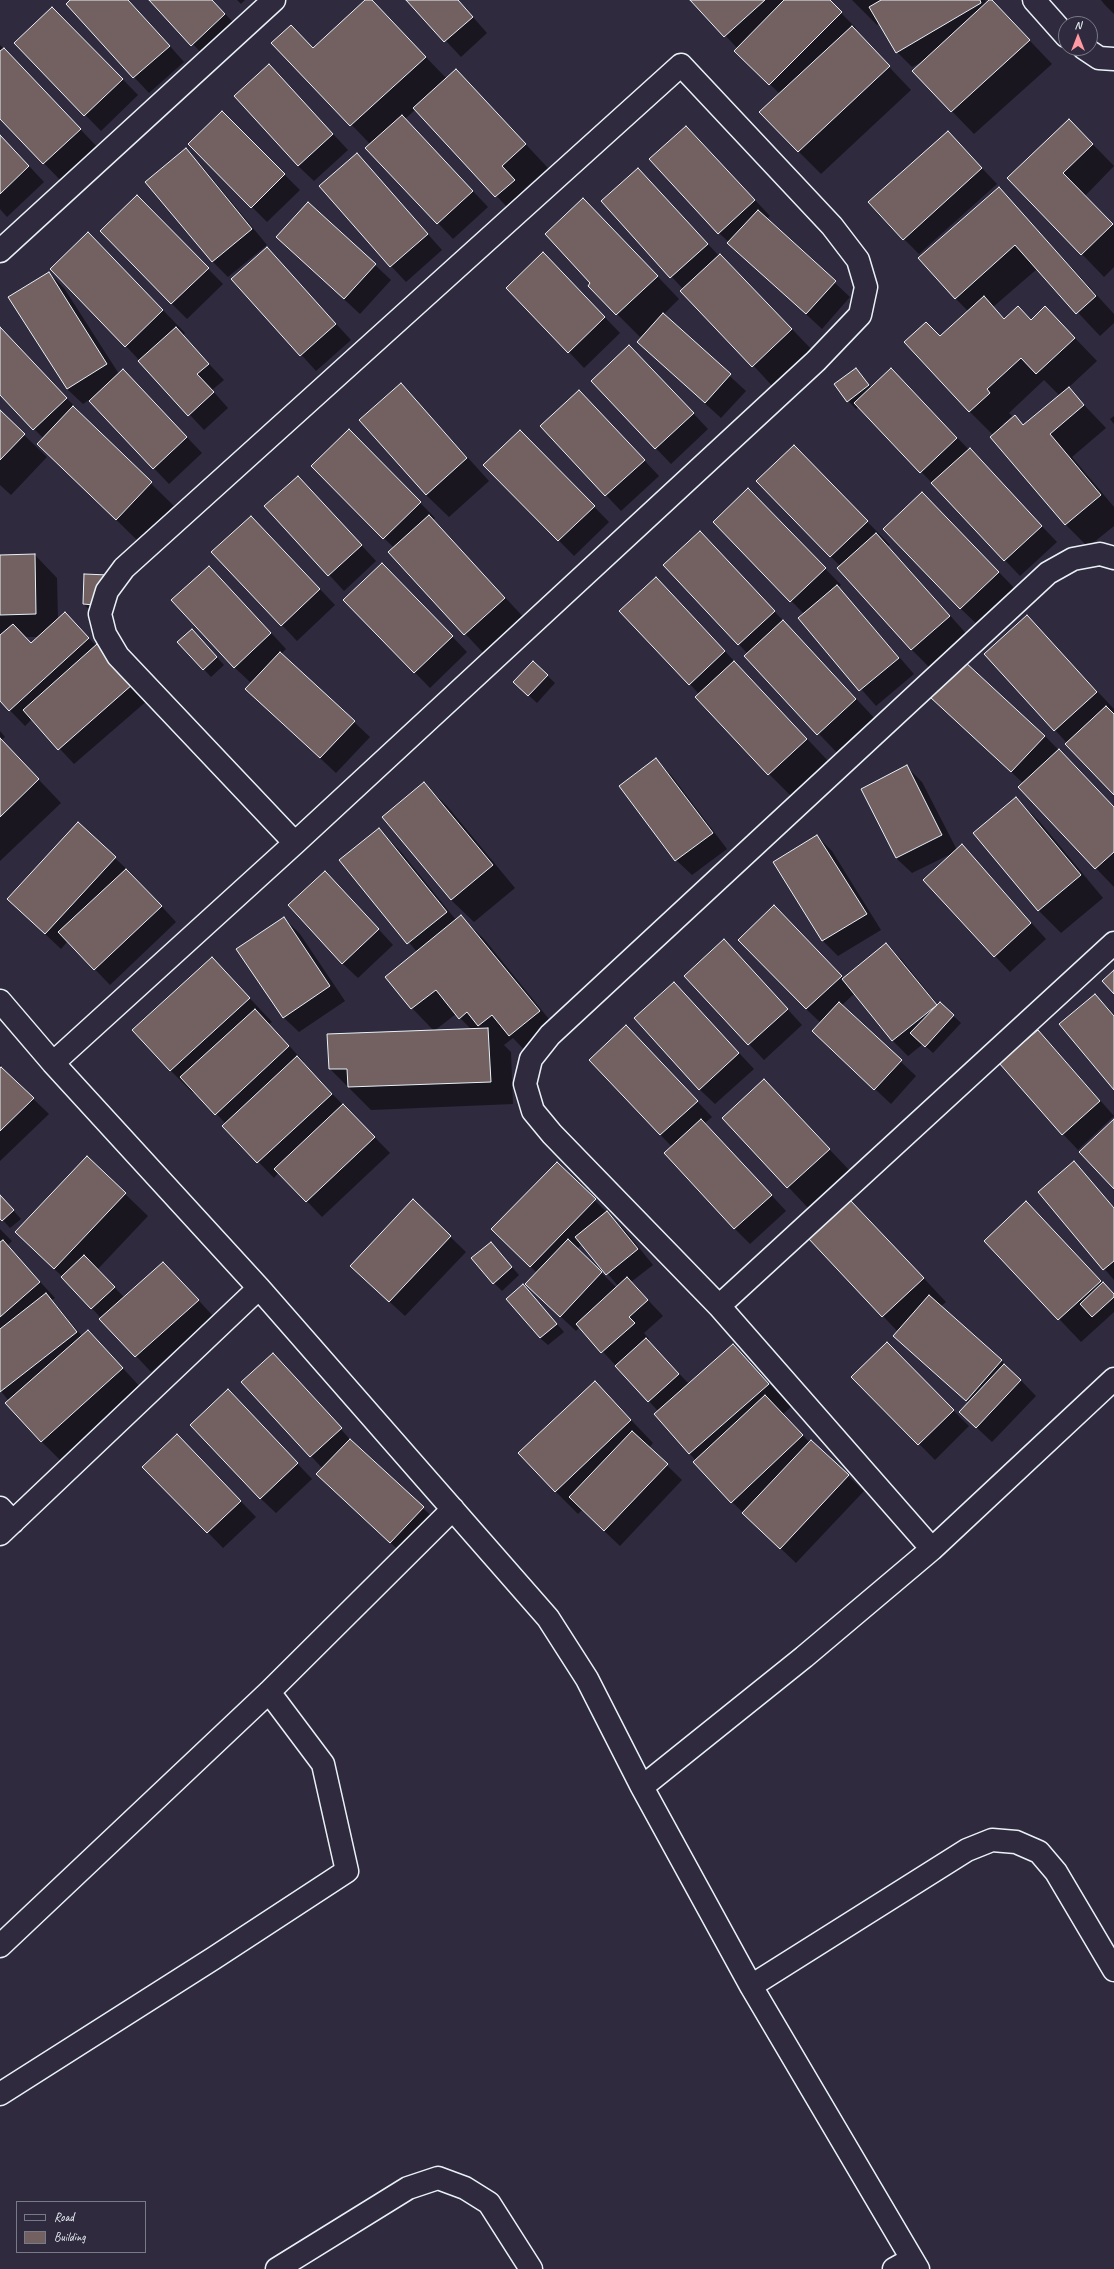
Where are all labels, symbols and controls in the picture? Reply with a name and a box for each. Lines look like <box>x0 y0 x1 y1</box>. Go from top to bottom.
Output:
north arrow <box>1058 16 1098 56</box>
text: N <box>1075 18 1081 32</box>
legend <box>16 2201 146 2253</box>
text: Road <box>54 2209 74 2225</box>
text: Building <box>54 2229 86 2245</box>

